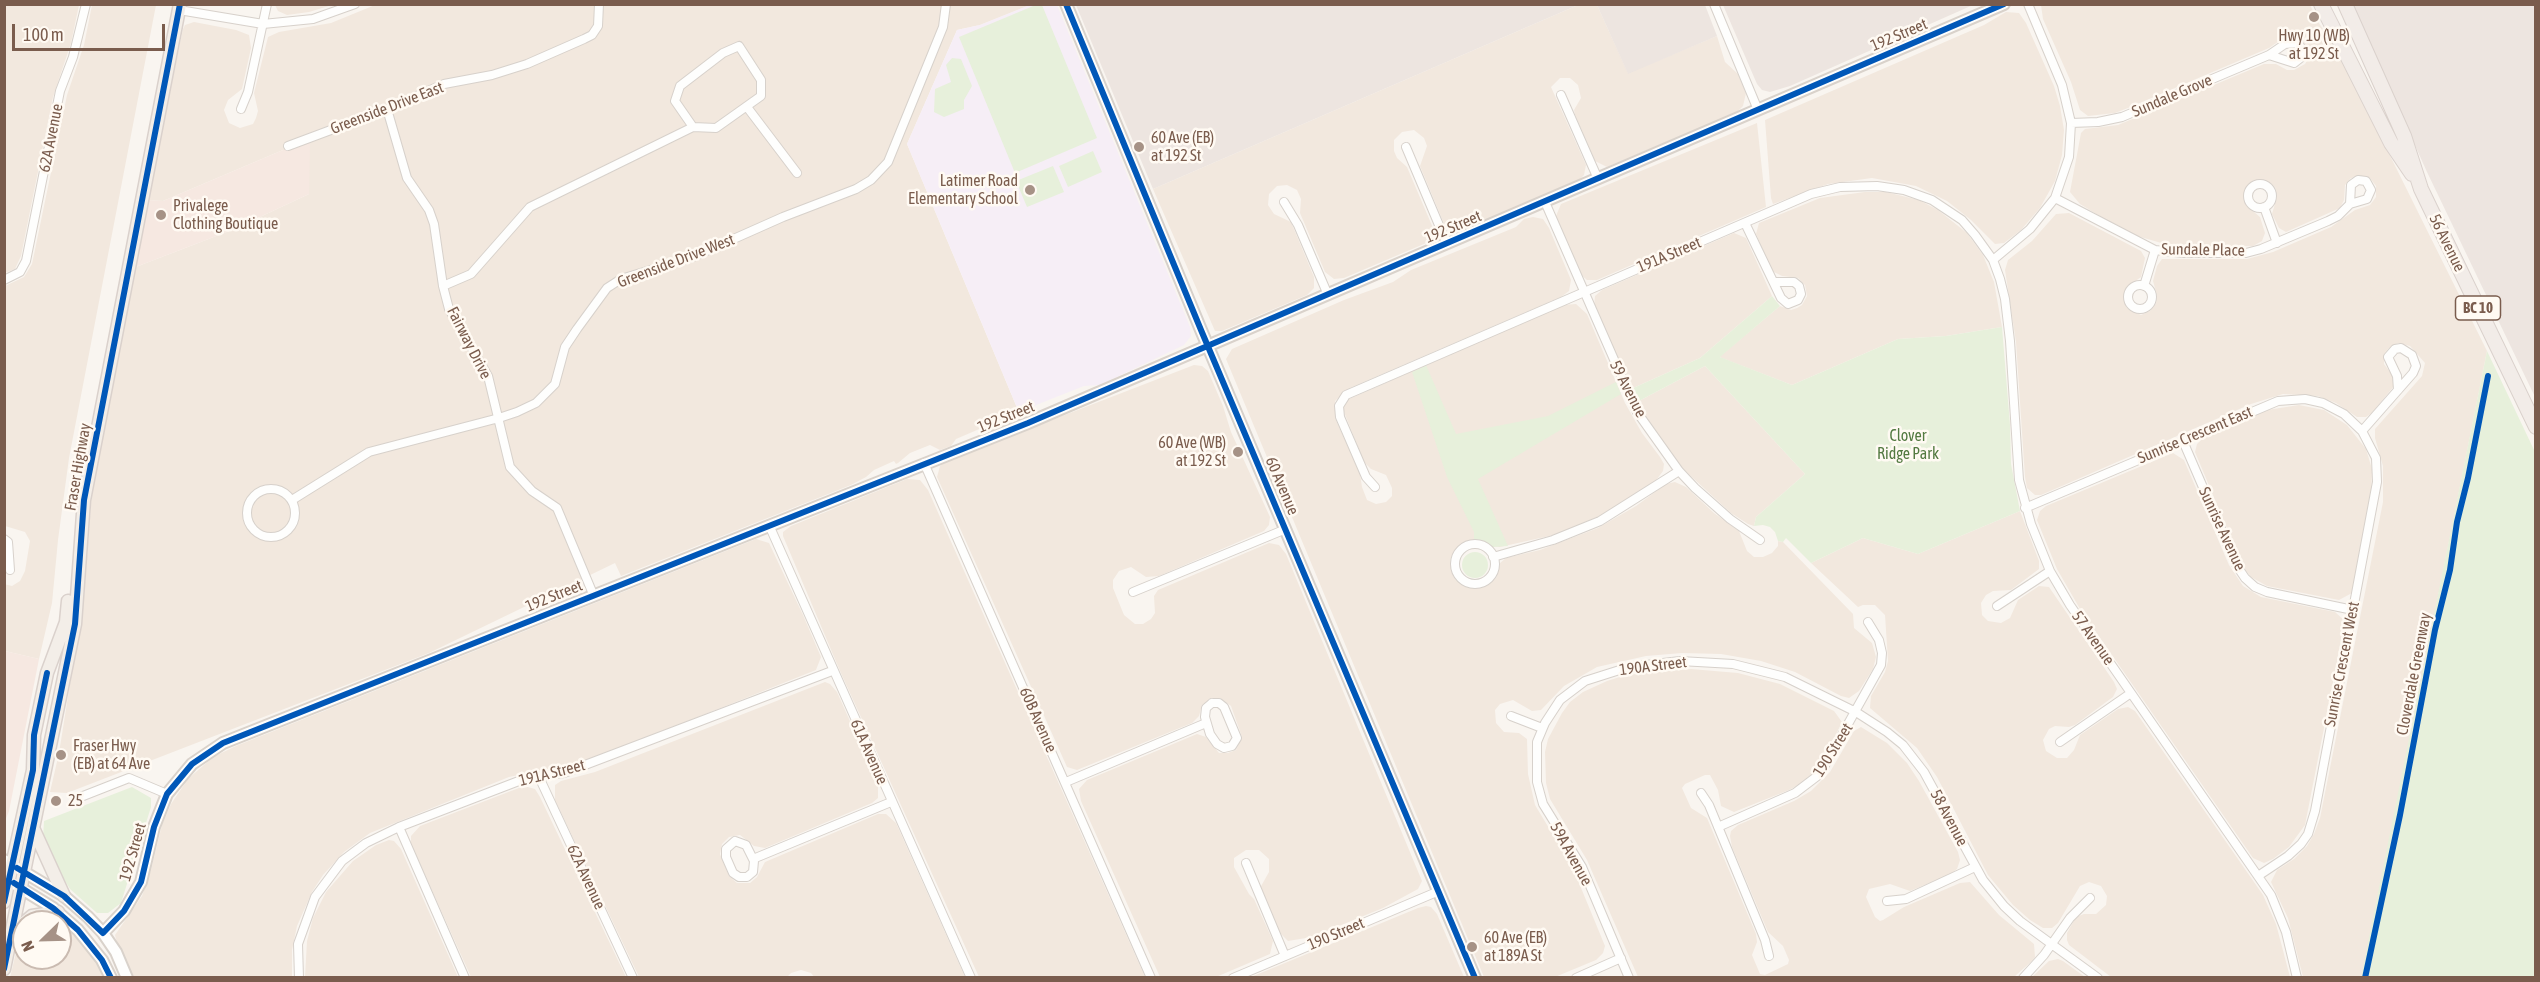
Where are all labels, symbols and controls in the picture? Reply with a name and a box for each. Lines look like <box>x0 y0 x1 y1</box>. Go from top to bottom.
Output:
marker: Hwy 10 (WB) at 192 St <box>2307 10 2321 24</box>
scale bar <box>15 12 168 50</box>
street label: 192 Street <box>1868 14 1930 56</box>
text: 100 m <box>23 24 64 45</box>
place label: Hwy 10 (WB) at 192 St <box>2278 26 2350 64</box>
street label: Sundale Grove <box>2129 71 2215 121</box>
street label: Greenside Drive East <box>328 78 446 138</box>
street label: 62A Avenue <box>35 102 67 174</box>
place label: 60 Ave (EB) at 192 St <box>1151 128 1214 166</box>
marker: 60 Ave (EB) at 192 St <box>1132 140 1146 154</box>
place label: Latimer Road Elementary School <box>908 171 1018 209</box>
marker: Latimer Road Elementary School <box>1023 183 1037 197</box>
place label: Privalege Clothing Boutique <box>173 196 278 234</box>
street label: 192 Street <box>1422 206 1484 248</box>
marker: Privalege Clothing Boutique <box>154 208 168 222</box>
street label: 56 Avenue <box>2425 211 2469 275</box>
street label: Greenside Drive West <box>615 230 737 292</box>
street label: 191A Street <box>1634 233 1704 277</box>
street label: Sundale Place <box>2161 240 2245 260</box>
road number: BC 10 <box>2456 296 2500 320</box>
street label: Fairway Drive <box>443 304 495 382</box>
street label: 59 Avenue <box>1605 357 1651 421</box>
street label: 192 Street <box>975 397 1037 437</box>
street label: Sunrise Crescent East <box>2135 402 2255 468</box>
street label: Fraser Highway <box>61 422 95 512</box>
park label: Clover Ridge Park <box>1877 426 1939 464</box>
place label: 60 Ave (WB) at 192 St <box>1158 433 1226 471</box>
marker: 60 Ave (WB) at 192 St <box>1231 445 1245 459</box>
street label: 60 Avenue <box>1261 454 1303 518</box>
street label: Sunrise Avenue <box>2194 484 2250 574</box>
street label: 192 Street <box>523 576 585 616</box>
street label: Sunrise Crescent West <box>2320 600 2364 728</box>
street label: 57 Avenue <box>2067 607 2119 669</box>
street label: Cloverdale Greenway <box>2393 611 2435 737</box>
street label: 190A Street <box>1618 652 1688 680</box>
street label: 60B Avenue <box>1015 685 1061 755</box>
street label: 61A Avenue <box>846 716 892 788</box>
street label: 190 Street <box>1809 720 1857 780</box>
place label: Fraser Hwy (EB) at 64 Ave <box>73 736 150 774</box>
marker: Fraser Hwy (EB) at 64 Ave <box>54 748 68 762</box>
street label: 191A Street <box>517 755 587 791</box>
street label: 58 Avenue <box>1926 786 1972 850</box>
place label: 25 <box>68 791 83 811</box>
marker: 25 <box>49 794 63 808</box>
street label: 59A Avenue <box>1546 819 1596 889</box>
street label: 192 Street <box>116 821 150 883</box>
street label: 62A Avenue <box>563 842 609 912</box>
north arrow <box>12 910 72 970</box>
street label: 190 Street <box>1305 913 1367 955</box>
place label: 60 Ave (EB) at 189A St <box>1484 928 1547 966</box>
text: N <box>17 938 37 954</box>
marker: 60 Ave (EB) at 189A St <box>1465 940 1479 954</box>

